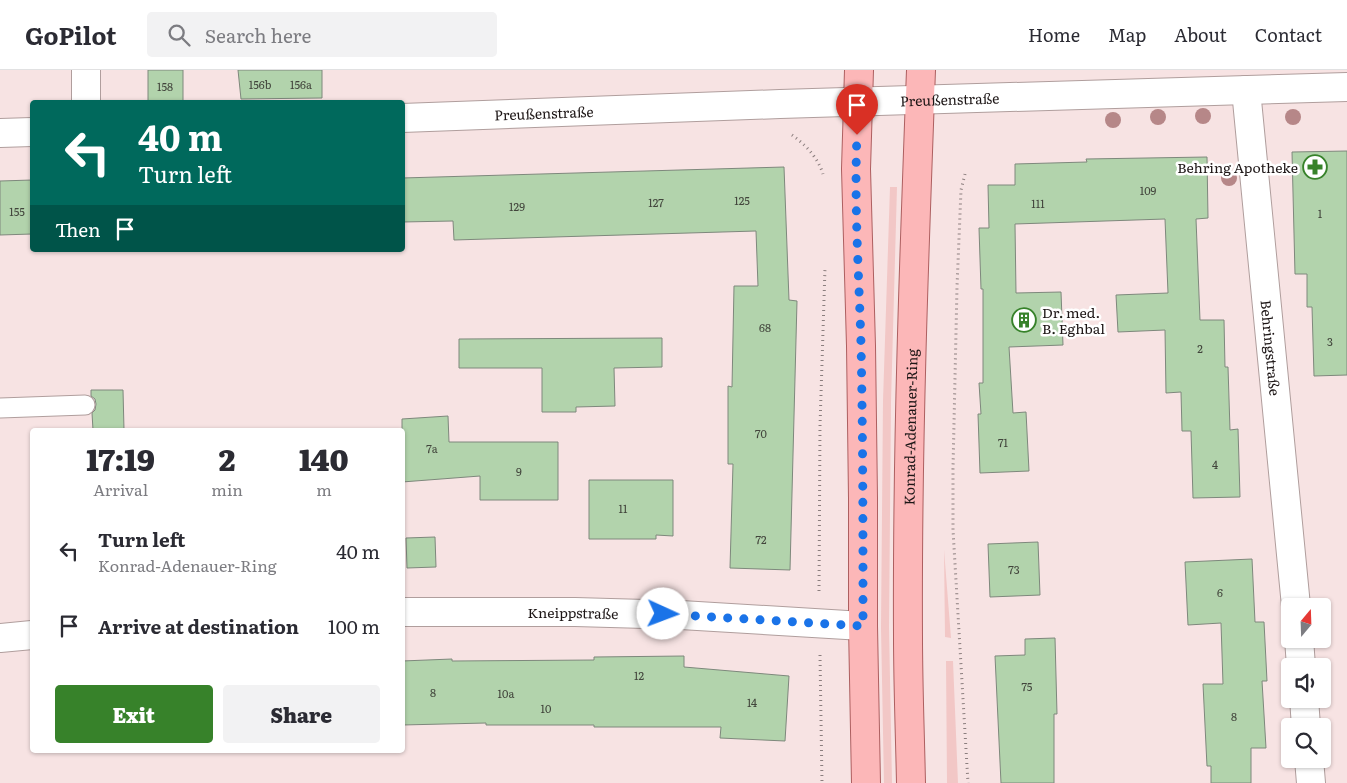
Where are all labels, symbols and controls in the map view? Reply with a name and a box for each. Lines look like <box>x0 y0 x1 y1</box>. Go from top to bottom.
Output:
search box <box>147 12 497 57</box>
text: GoPilot <box>25 17 117 52</box>
icon: search <box>165 21 193 49</box>
text: Search here <box>205 21 311 49</box>
text: Home <box>1028 21 1080 48</box>
text: Map <box>1108 21 1146 48</box>
text: About <box>1174 21 1227 48</box>
text: Contact <box>1255 21 1322 48</box>
house number: 156b <box>249 76 272 92</box>
house number: 156a <box>290 76 312 92</box>
house number: 158 <box>157 78 173 94</box>
pin <box>836 84 878 135</box>
street label: Preußenstraße <box>900 87 1000 110</box>
icon: arrive <box>843 91 871 119</box>
street label: Preußenstraße <box>494 101 594 125</box>
text: 40 m <box>138 110 223 162</box>
icon: left <box>55 120 120 185</box>
pharmacy icon: Behring Apotheke <box>1302 154 1328 180</box>
text: Turn left <box>138 157 232 190</box>
place label: Behring Apotheke <box>1177 157 1298 177</box>
house number: 109 <box>1140 182 1157 198</box>
house number: 125 <box>734 192 750 208</box>
house number: 127 <box>648 194 664 210</box>
house number: 111 <box>1031 195 1045 211</box>
house number: 129 <box>509 198 525 214</box>
house number: 155 <box>9 203 25 219</box>
house number: 1 <box>1318 205 1323 221</box>
text: Then <box>55 215 101 243</box>
icon: arrive <box>111 215 139 243</box>
street label: Behringstraße <box>1256 299 1286 397</box>
place label: Dr. med. B. Eghbal <box>1042 302 1105 338</box>
building icon: Dr. med. B. Eghbal <box>1011 307 1037 333</box>
house number: 68 <box>759 319 771 335</box>
house number: 3 <box>1327 333 1333 349</box>
house number: 2 <box>1197 340 1203 356</box>
street label: Konrad-Adenauer-Ring <box>898 348 922 505</box>
house number: 70 <box>755 425 767 441</box>
house number: 71 <box>998 434 1009 450</box>
text: 17:19 <box>86 436 155 480</box>
text: 2 <box>219 436 235 480</box>
text: 140 <box>299 436 349 480</box>
house number: 7a <box>426 440 438 456</box>
house number: 4 <box>1212 456 1218 472</box>
house number: 9 <box>516 463 522 479</box>
text: Arrival <box>93 477 148 501</box>
text: min <box>211 477 243 501</box>
text: m <box>316 477 332 501</box>
house number: 11 <box>619 500 628 516</box>
text: Turn left <box>98 525 185 553</box>
house number: 72 <box>755 531 767 547</box>
icon: left <box>55 537 83 565</box>
text: 40 m <box>336 537 380 565</box>
text: Konrad-Adenauer-Ring <box>98 553 277 577</box>
house number: 73 <box>1008 561 1020 577</box>
house number: 6 <box>1217 584 1223 600</box>
position arrow <box>636 587 688 639</box>
north arrow <box>1281 598 1331 648</box>
map controls <box>1281 598 1331 768</box>
street label: Kneippstraße <box>527 602 619 623</box>
icon: arrive <box>55 612 83 640</box>
text: Arrive at destination <box>98 612 299 640</box>
text: 100 m <box>328 612 380 640</box>
button: sound <box>1281 658 1331 708</box>
house number: 12 <box>634 667 644 683</box>
house number: 75 <box>1022 678 1033 694</box>
house number: 8 <box>430 684 436 700</box>
button: Exit <box>55 685 213 743</box>
button: Share <box>223 685 380 743</box>
house number: 10a <box>498 685 514 701</box>
house number: 14 <box>747 694 757 710</box>
house number: 10 <box>541 700 551 716</box>
house number: 8 <box>1231 708 1237 724</box>
button: search <box>1281 718 1331 768</box>

